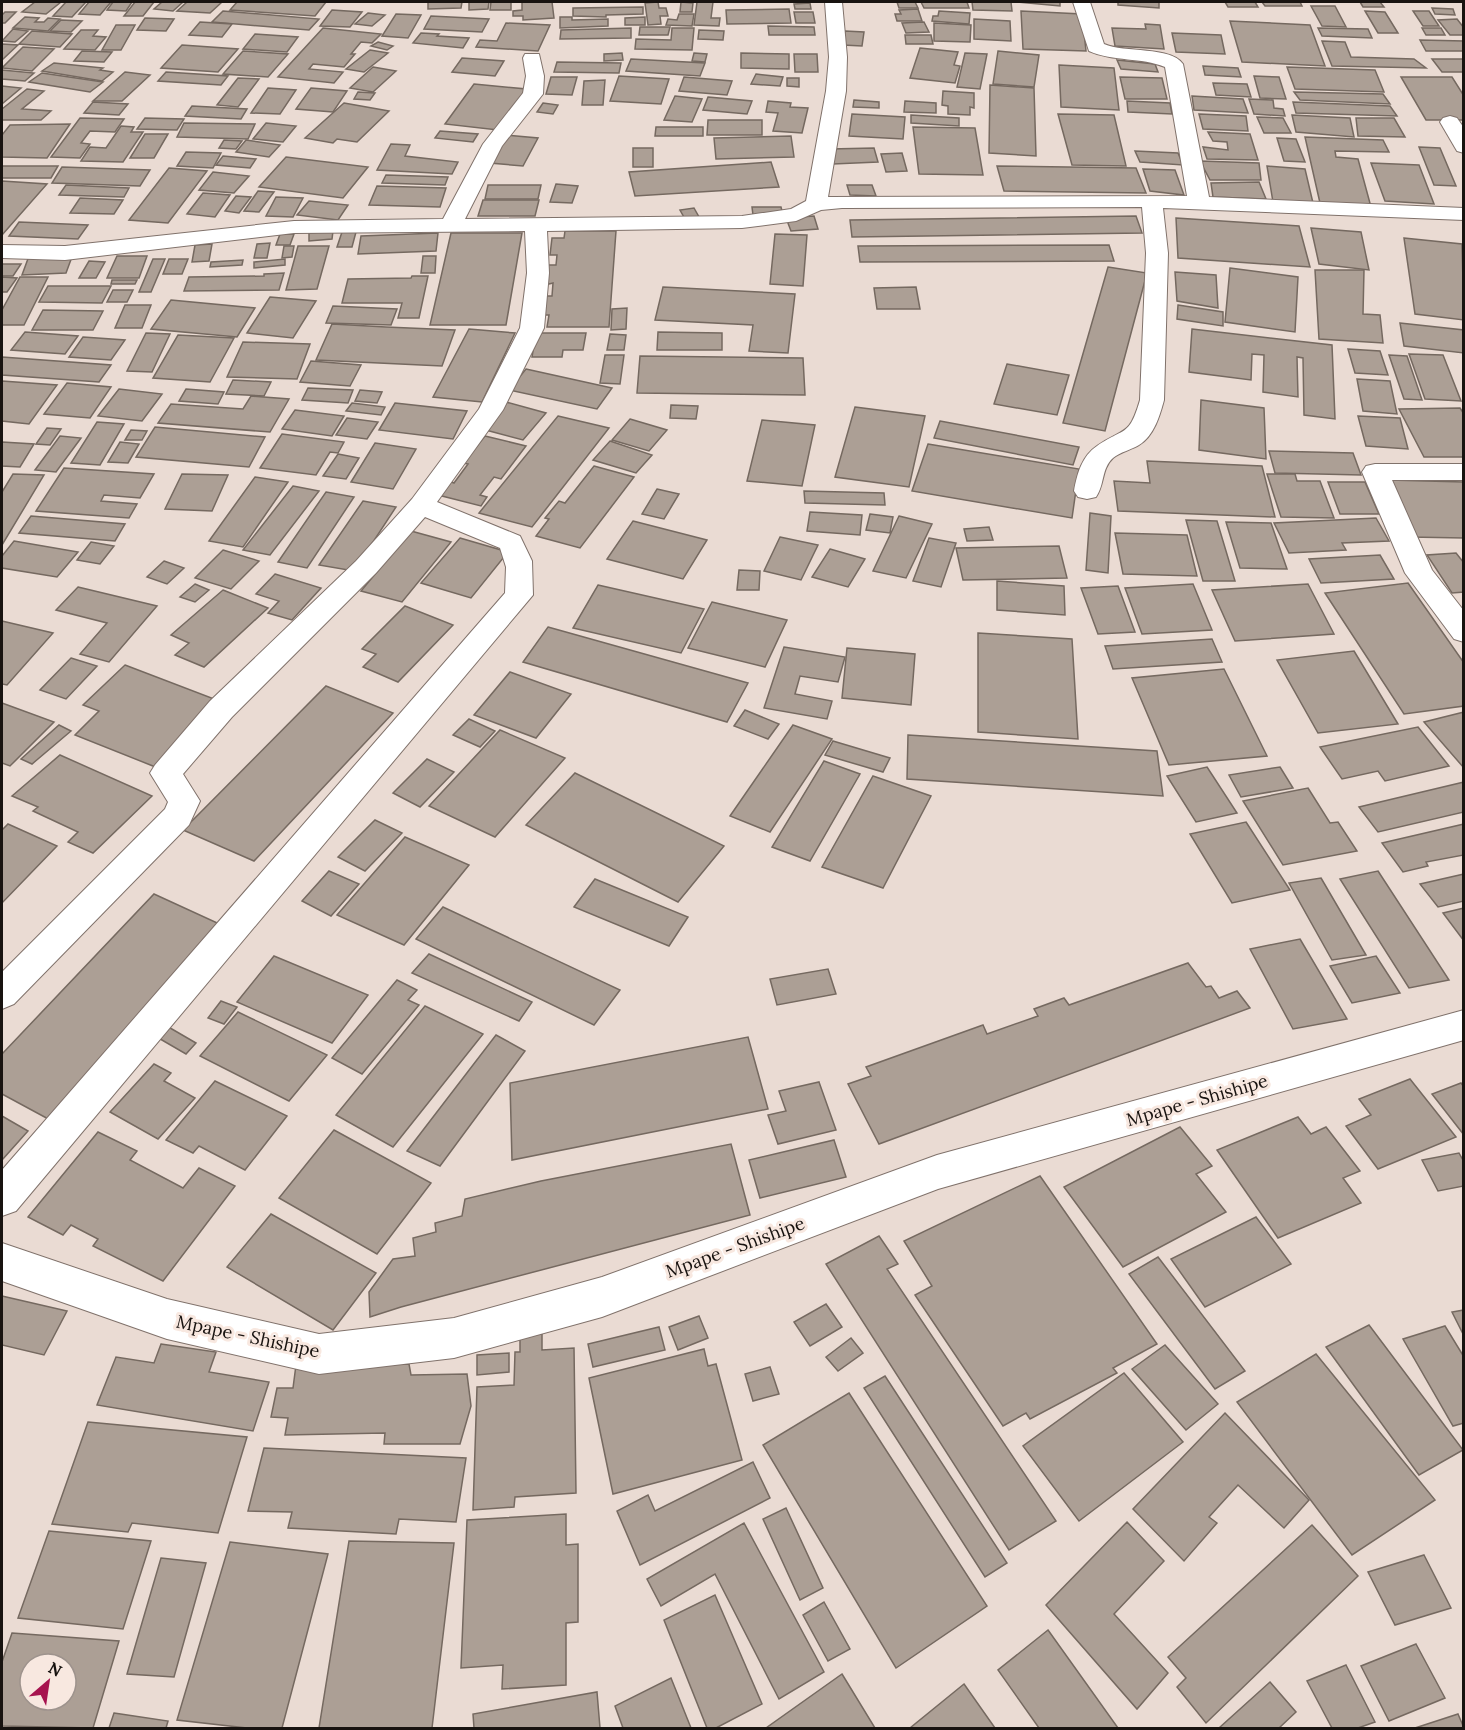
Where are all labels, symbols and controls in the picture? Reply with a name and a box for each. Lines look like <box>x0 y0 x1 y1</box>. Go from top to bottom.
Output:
street label: Mpape - Shishipe <box>1124 1069 1271 1131</box>
street label: Mpape - Shishipe <box>662 1211 808 1283</box>
street label: Mpape - Shishipe <box>174 1310 322 1362</box>
north arrow <box>18 1652 78 1712</box>
text: N <box>45 1657 66 1681</box>

